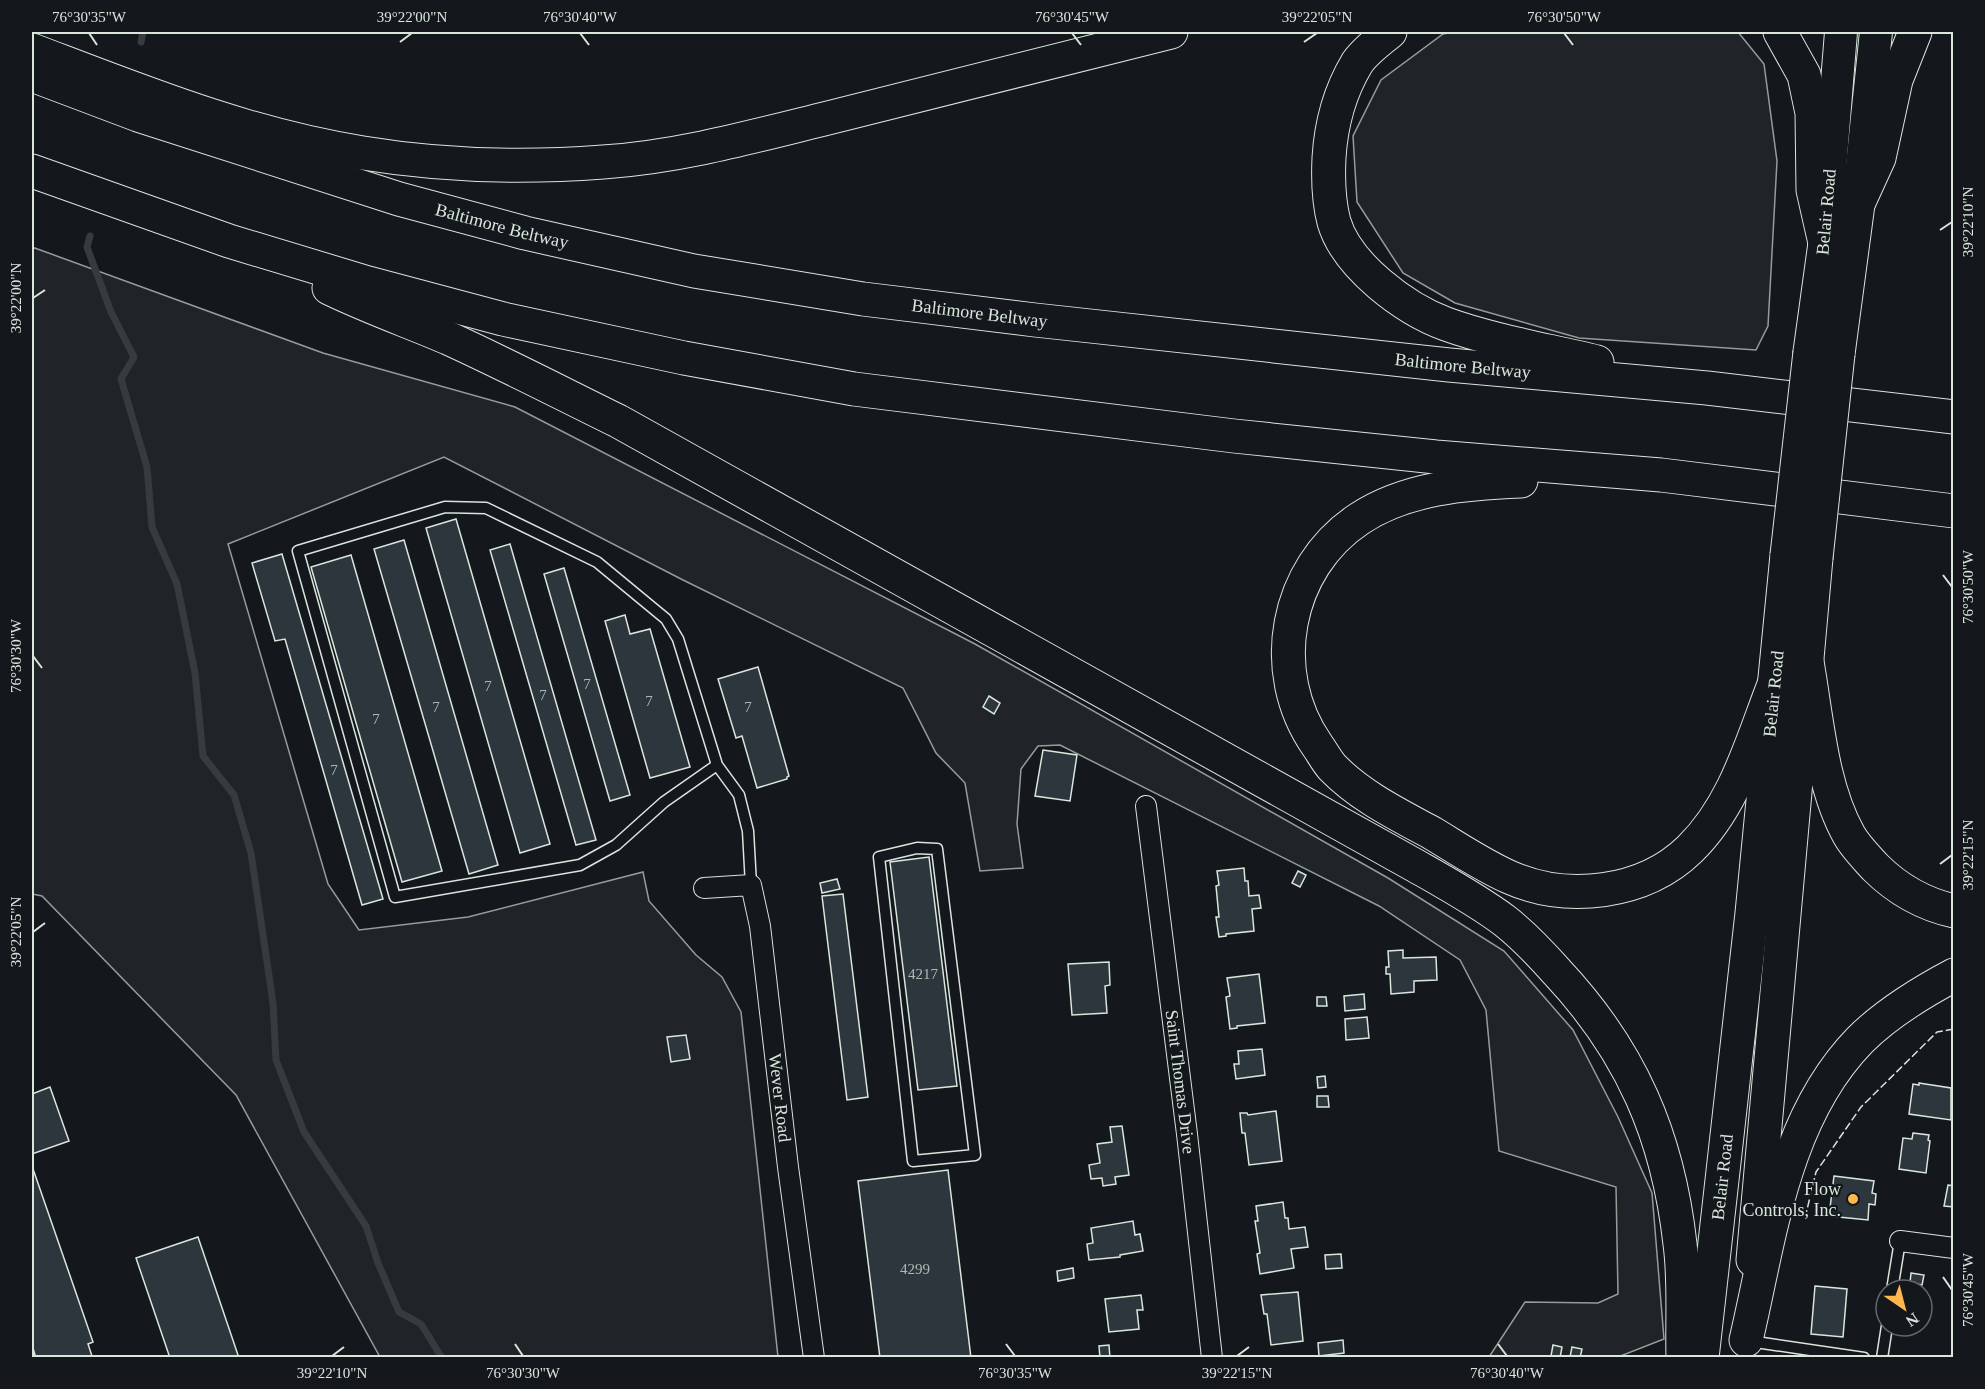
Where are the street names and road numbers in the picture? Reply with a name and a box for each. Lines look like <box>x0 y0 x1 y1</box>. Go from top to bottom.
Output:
street label: Belair Road <box>1812 168 1840 256</box>
street label: Baltimore Beltway <box>433 199 570 252</box>
street label: Baltimore Beltway <box>911 295 1049 331</box>
street label: Baltimore Beltway <box>1394 349 1532 382</box>
street label: Belair Road <box>1759 650 1788 738</box>
street label: Saint Thomas Drive <box>1162 1009 1199 1155</box>
street label: Wever Road <box>765 1052 795 1143</box>
street label: Belair Road <box>1708 1133 1737 1221</box>

